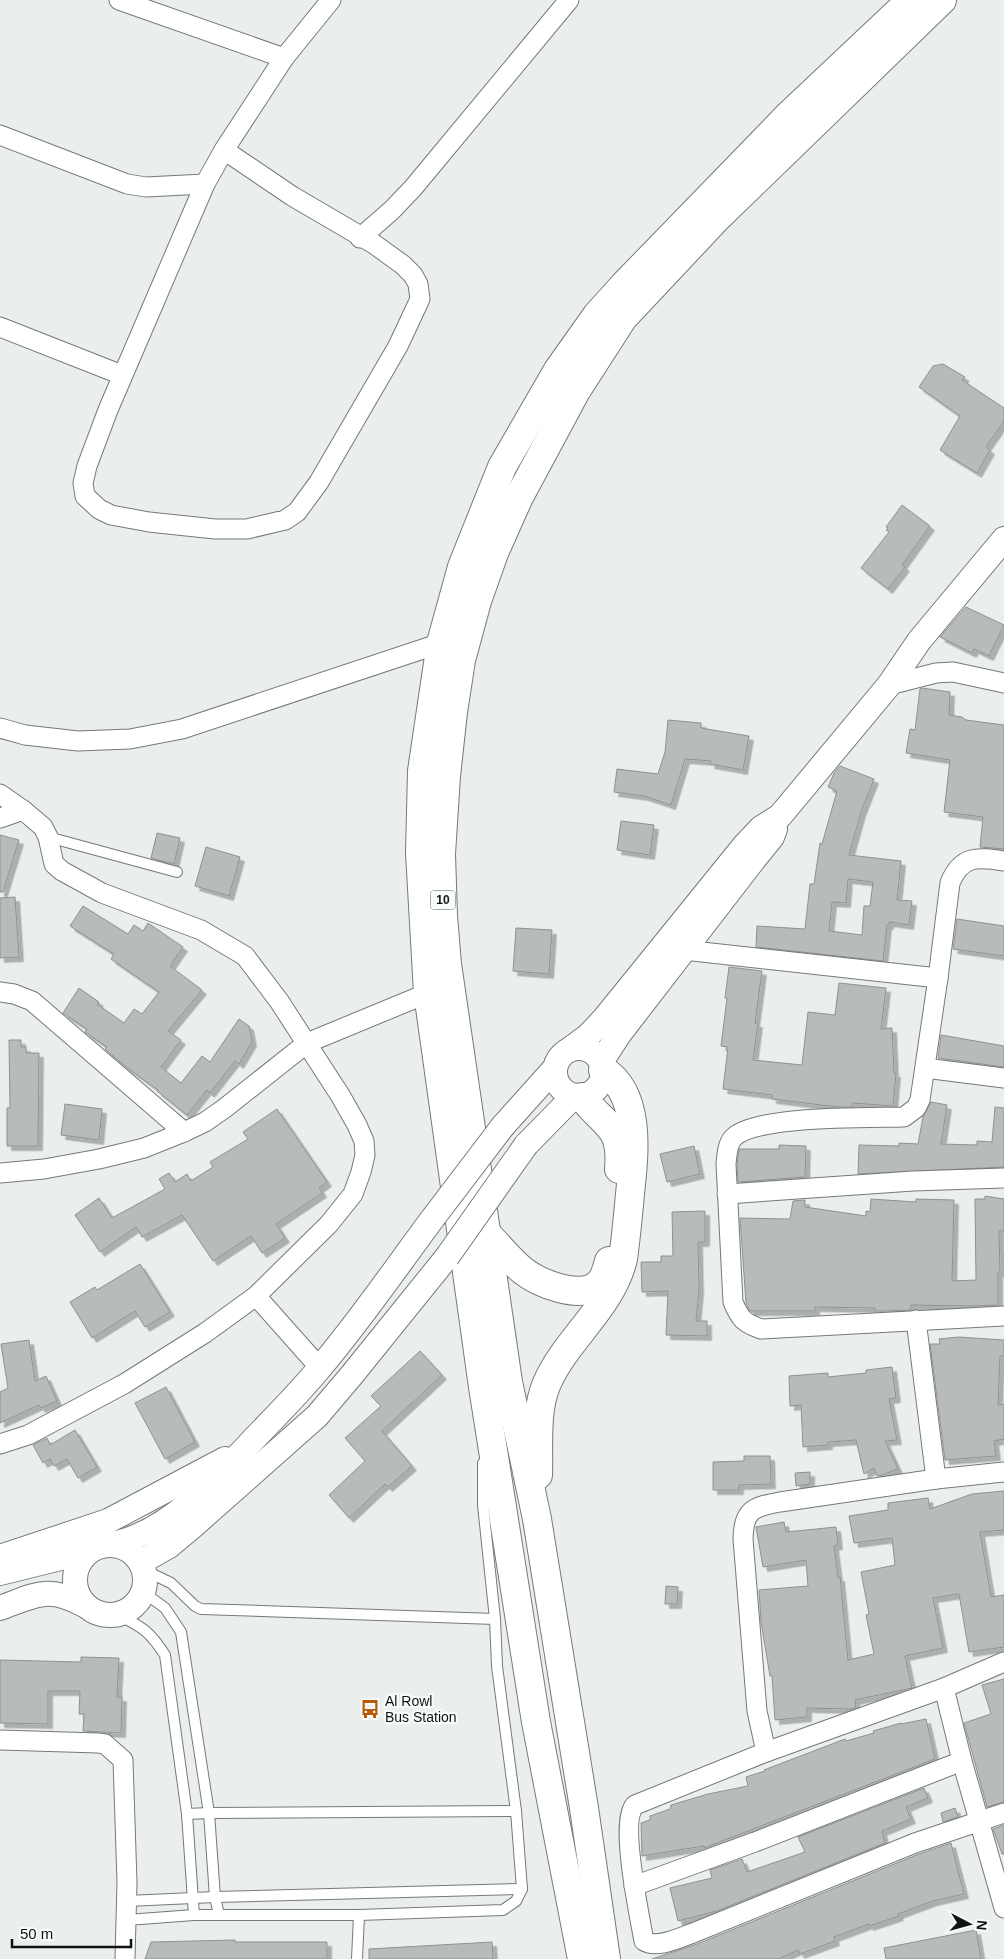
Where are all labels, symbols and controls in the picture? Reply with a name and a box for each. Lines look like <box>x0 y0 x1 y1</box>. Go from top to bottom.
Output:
road number: 10 <box>430 890 456 910</box>
place label: Al Rowl Bus Station <box>385 1693 457 1725</box>
bus stop icon: Al Rowl Bus Station <box>359 1698 381 1720</box>
north arrow <box>944 1899 994 1949</box>
scale bar <box>12 1916 131 1948</box>
text: N <box>973 1919 990 1931</box>
text: 50 m <box>20 1925 53 1942</box>

